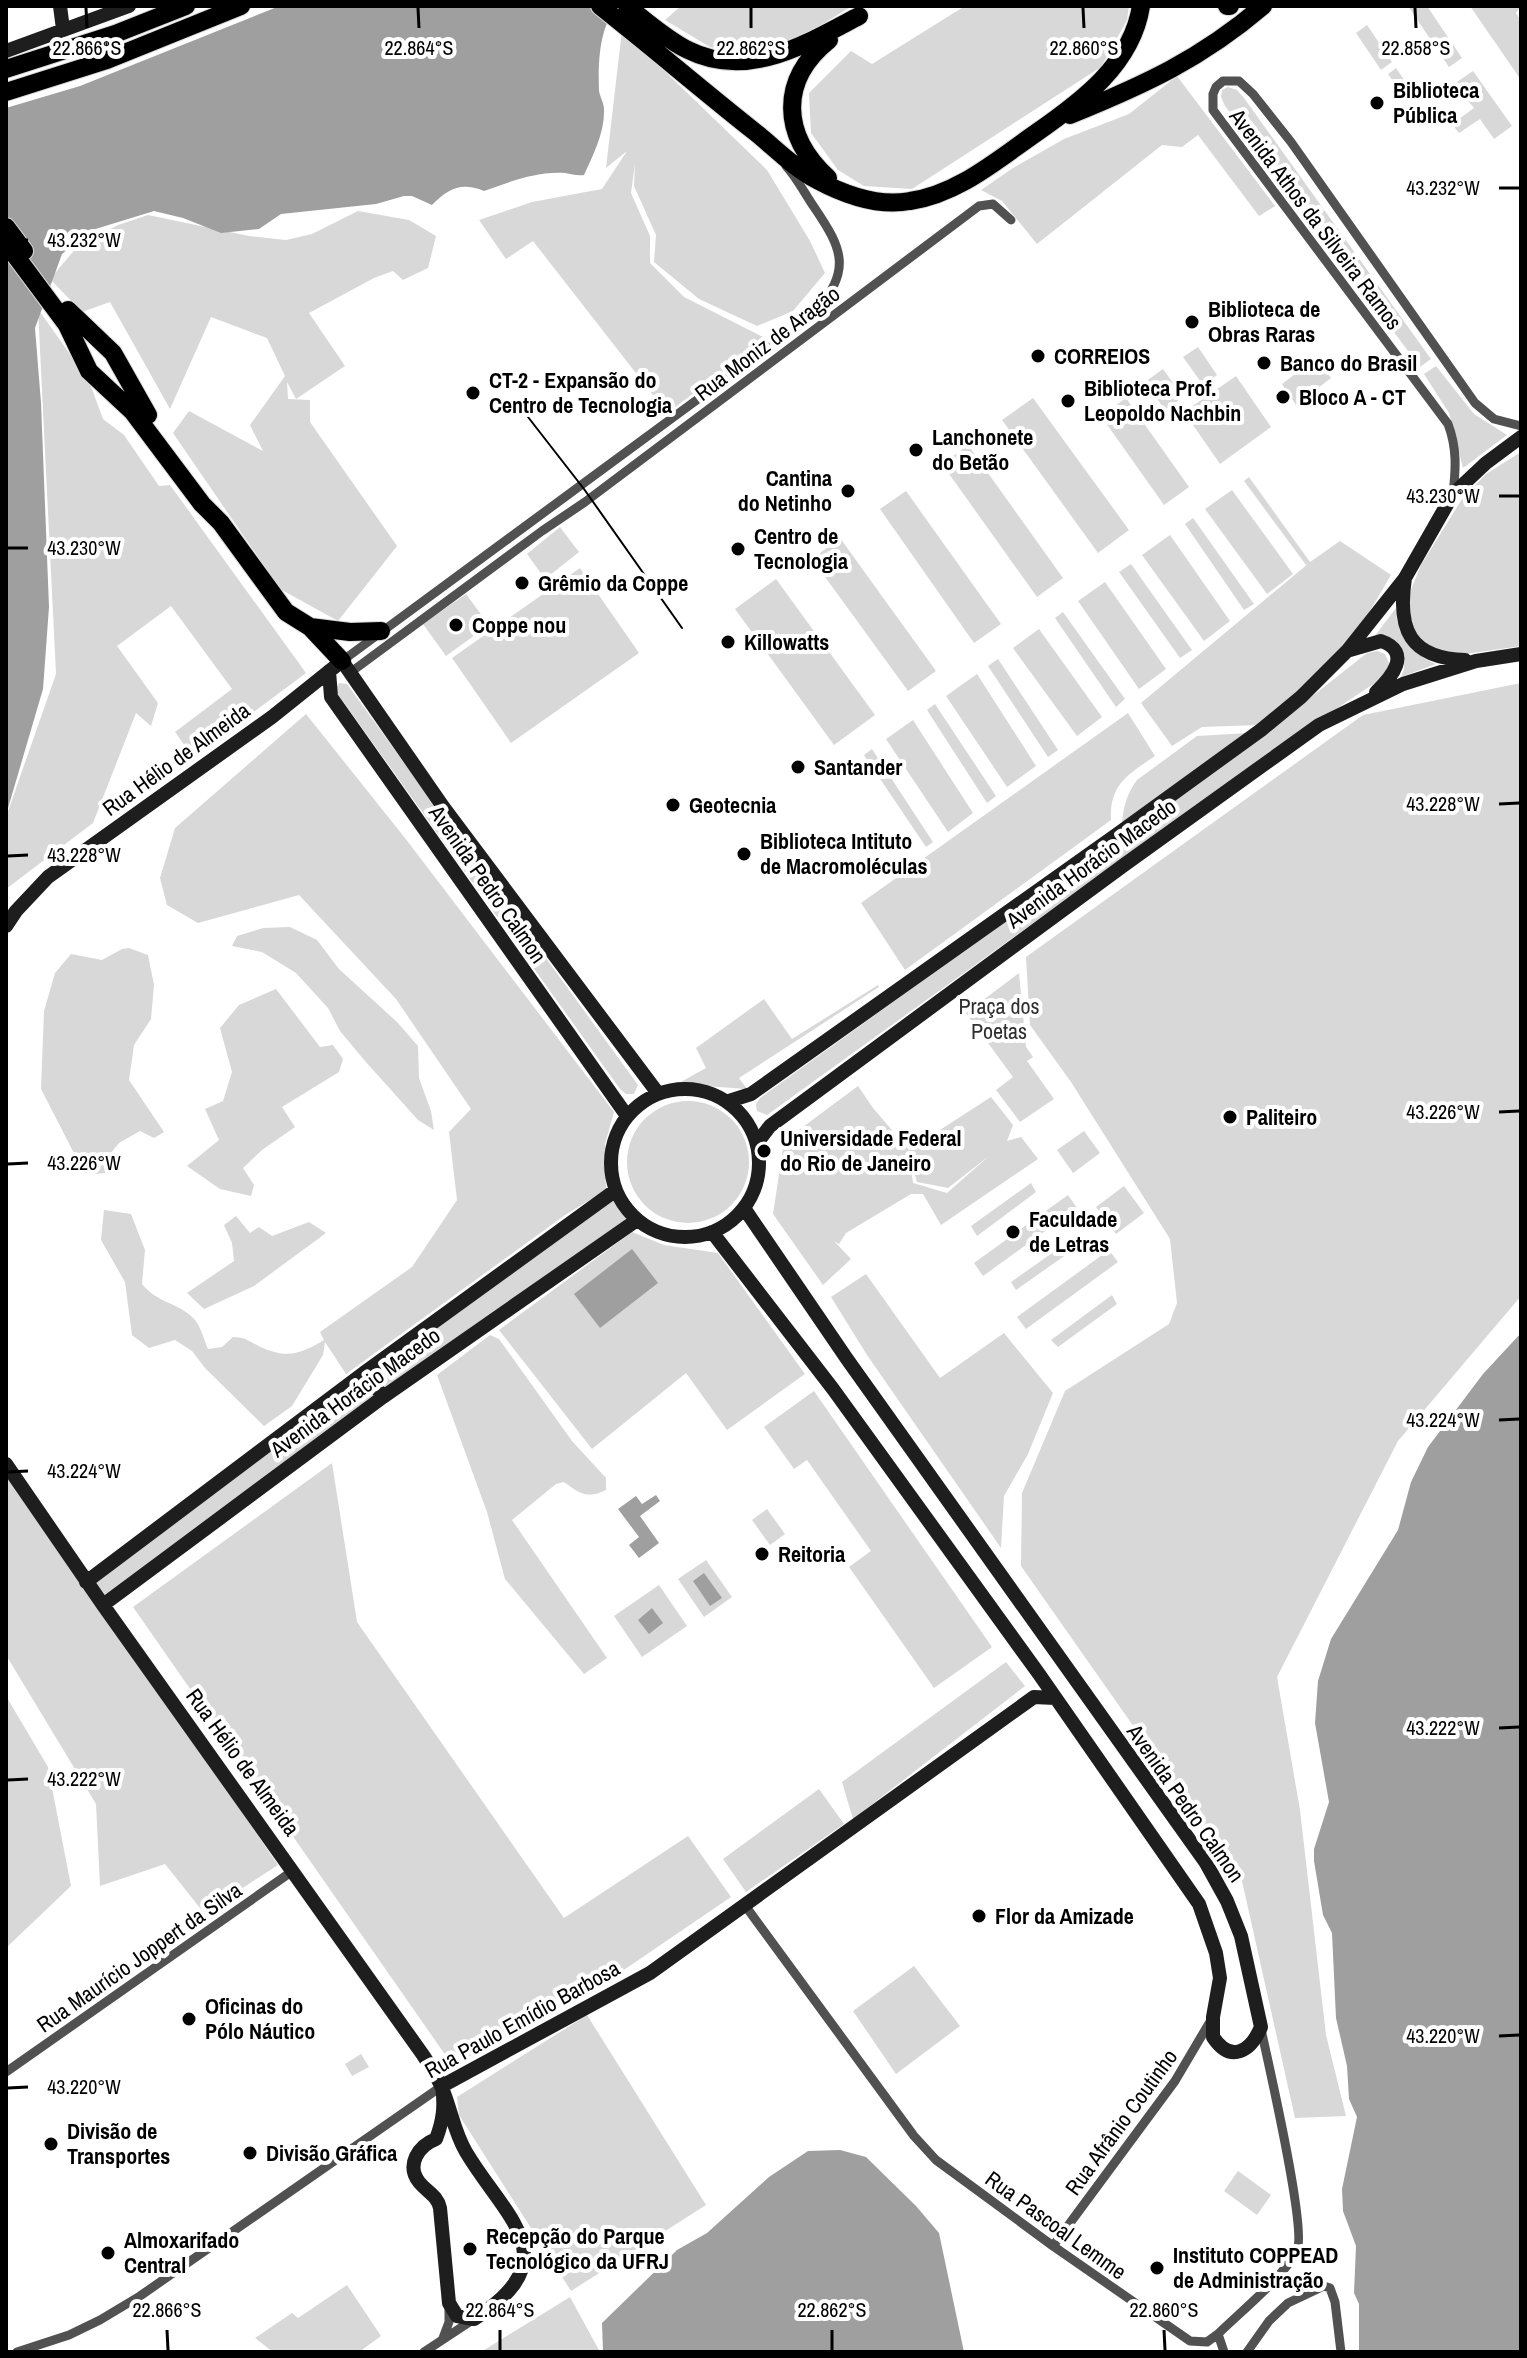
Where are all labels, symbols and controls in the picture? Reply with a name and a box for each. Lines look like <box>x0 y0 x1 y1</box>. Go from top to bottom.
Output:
text: 22.866°S <box>52 34 122 61</box>
text: 22.864°S <box>384 34 454 61</box>
text: 22.862°S <box>716 34 786 61</box>
text: 22.860°S <box>1049 34 1119 61</box>
text: 22.858°S <box>1381 34 1451 61</box>
place label: Biblioteca Pública <box>1393 75 1479 130</box>
marker: Biblioteca Pública <box>1368 94 1386 112</box>
street label: Avenida Athos da Silveira Ramos <box>1222 102 1409 336</box>
text: 43.232°W <box>1406 174 1480 201</box>
text: 43.232°W <box>47 226 121 253</box>
street label: Rua Moniz de Aragão <box>688 279 846 407</box>
place label: Biblioteca de Obras Raras <box>1208 294 1320 349</box>
marker: Biblioteca de Obras Raras <box>1183 313 1201 331</box>
place label: CORREIOS <box>1054 341 1150 371</box>
marker: CORREIOS <box>1029 347 1047 365</box>
place label: Banco do Brasil <box>1280 348 1417 378</box>
marker: Banco do Brasil <box>1255 354 1273 372</box>
place label: CT-2 - Expansão do Centro de Tecnologia <box>489 365 672 420</box>
place label: Biblioteca Prof. Leopoldo Nachbin <box>1084 373 1241 428</box>
place label: Bloco A - CT <box>1299 382 1406 412</box>
marker: CT-2 - Expansão do Centro de Tecnologia <box>464 384 482 402</box>
marker: Bloco A - CT <box>1274 388 1292 406</box>
marker: Biblioteca Prof. Leopoldo Nachbin <box>1059 392 1077 410</box>
place label: Lanchonete do Betão <box>932 422 1033 477</box>
marker: Lanchonete do Betão <box>907 441 925 459</box>
place label: Cantina do Netinho <box>738 463 832 518</box>
marker: Cantina do Netinho <box>839 482 857 500</box>
text: 43.230°W <box>1406 482 1480 509</box>
place label: Centro de Tecnologia <box>754 521 848 576</box>
text: 43.230°W <box>47 534 121 561</box>
marker: Centro de Tecnologia <box>729 540 747 558</box>
place label: Grêmio da Coppe <box>538 568 688 598</box>
marker: Grêmio da Coppe <box>513 574 531 592</box>
place label: Coppe nou <box>472 610 566 640</box>
marker: Coppe nou <box>447 616 465 634</box>
place label: Killowatts <box>744 627 829 657</box>
marker: Killowatts <box>719 633 737 651</box>
street label: Rua Hélio de Almeida <box>96 695 256 823</box>
place label: Santander <box>814 752 902 782</box>
marker: Santander <box>789 758 807 776</box>
place label: Geotecnia <box>689 790 776 820</box>
text: 43.228°W <box>1406 790 1480 817</box>
street label: Avenida Horácio Macedo <box>999 791 1182 935</box>
marker: Geotecnia <box>664 796 682 814</box>
street label: Avenida Pedro Calmon <box>422 798 554 969</box>
place label: Biblioteca Intituto de Macromoléculas <box>760 826 927 881</box>
text: 43.228°W <box>47 841 121 868</box>
marker: Biblioteca Intituto de Macromoléculas <box>735 845 753 863</box>
park label: Praça dos Poetas <box>958 991 1040 1046</box>
text: 43.226°W <box>1406 1098 1480 1125</box>
place label: Paliteiro <box>1246 1102 1317 1132</box>
marker: Paliteiro <box>1221 1108 1239 1126</box>
place label: Universidade Federal do Rio de Janeiro <box>780 1123 962 1178</box>
marker: Universidade Federal do Rio de Janeiro <box>755 1142 773 1160</box>
text: 43.226°W <box>47 1149 121 1176</box>
place label: Faculdade de Letras <box>1029 1204 1117 1259</box>
marker: Faculdade de Letras <box>1004 1223 1022 1241</box>
street label: Avenida Horácio Macedo <box>263 1320 446 1464</box>
text: 43.224°W <box>1406 1406 1480 1433</box>
text: 43.224°W <box>47 1457 121 1484</box>
place label: Reitoria <box>778 1539 845 1569</box>
marker: Reitoria <box>753 1545 771 1563</box>
street label: Rua Hélio de Almeida <box>179 1682 307 1842</box>
text: 43.222°W <box>1406 1714 1480 1741</box>
street label: Avenida Pedro Calmon <box>1120 1717 1252 1888</box>
text: 43.222°W <box>47 1765 121 1792</box>
street label: Rua Maurício Joppert da Silva <box>31 1875 247 2039</box>
place label: Flor da Amizade <box>995 1901 1134 1931</box>
marker: Flor da Amizade <box>970 1907 988 1925</box>
street label: Rua Paulo Emídio Barbosa <box>419 1953 625 2085</box>
place label: Oficinas do Pólo Náutico <box>205 1991 315 2046</box>
marker: Oficinas do Pólo Náutico <box>180 2010 198 2028</box>
text: 43.220°W <box>1406 2022 1480 2049</box>
street label: Rua Afrânio Coutinho <box>1058 2043 1184 2201</box>
text: 43.220°W <box>47 2073 121 2100</box>
place label: Divisão de Transportes <box>67 2116 170 2171</box>
marker: Divisão de Transportes <box>42 2135 60 2153</box>
place label: Divisão Gráfica <box>266 2138 397 2168</box>
marker: Divisão Gráfica <box>241 2144 259 2162</box>
street label: Rua Pascoal Lemme <box>979 2164 1133 2286</box>
place label: Recepção do Parque Tecnológico da UFRJ <box>486 2221 669 2276</box>
place label: Almoxarifado Central <box>124 2225 239 2280</box>
marker: Recepção do Parque Tecnológico da UFRJ <box>461 2240 479 2258</box>
place label: Instituto COPPEAD de Administração <box>1173 2240 1338 2295</box>
marker: Almoxarifado Central <box>99 2244 117 2262</box>
marker: Instituto COPPEAD de Administração <box>1148 2259 1166 2277</box>
text: 22.866°S <box>132 2296 202 2323</box>
text: 22.864°S <box>465 2296 535 2323</box>
text: 22.862°S <box>797 2296 867 2323</box>
text: 22.860°S <box>1129 2296 1199 2323</box>

